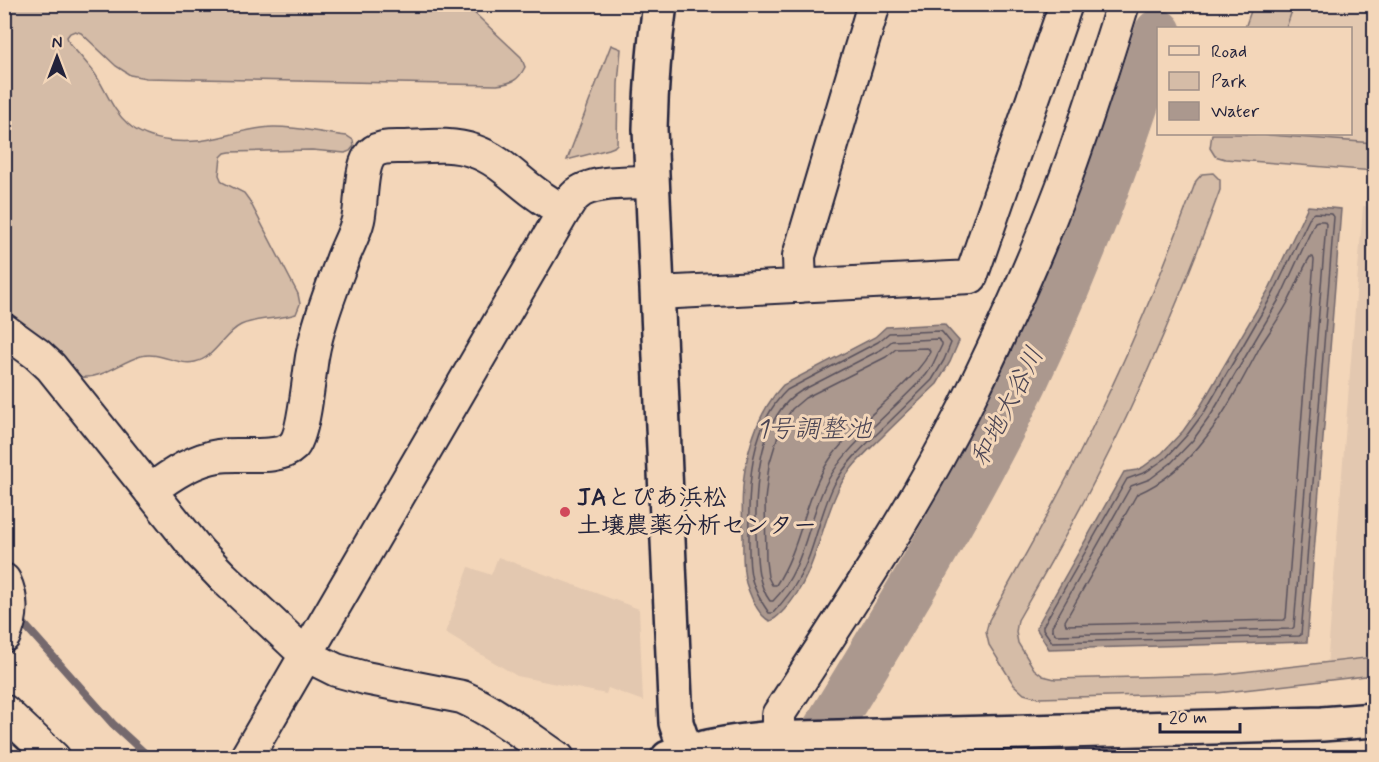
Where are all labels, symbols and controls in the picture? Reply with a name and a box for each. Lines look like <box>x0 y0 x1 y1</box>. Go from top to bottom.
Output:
north arrow <box>27 27 87 87</box>
legend <box>1157 27 1352 135</box>
text: N <box>52 33 62 54</box>
text: Road <box>1211 40 1247 64</box>
text: Park <box>1211 70 1247 94</box>
text: Water <box>1211 100 1260 124</box>
water label: 和地大谷川 <box>963 341 1053 473</box>
water label: 1号調整池 <box>756 413 873 447</box>
place label: JAとぴあ浜松 土壌農薬分析センター <box>577 483 817 542</box>
marker: JAとぴあ浜松 土壌農薬分析センター <box>558 505 572 519</box>
scale bar <box>1160 696 1240 734</box>
text: 20 m <box>1169 706 1207 730</box>

